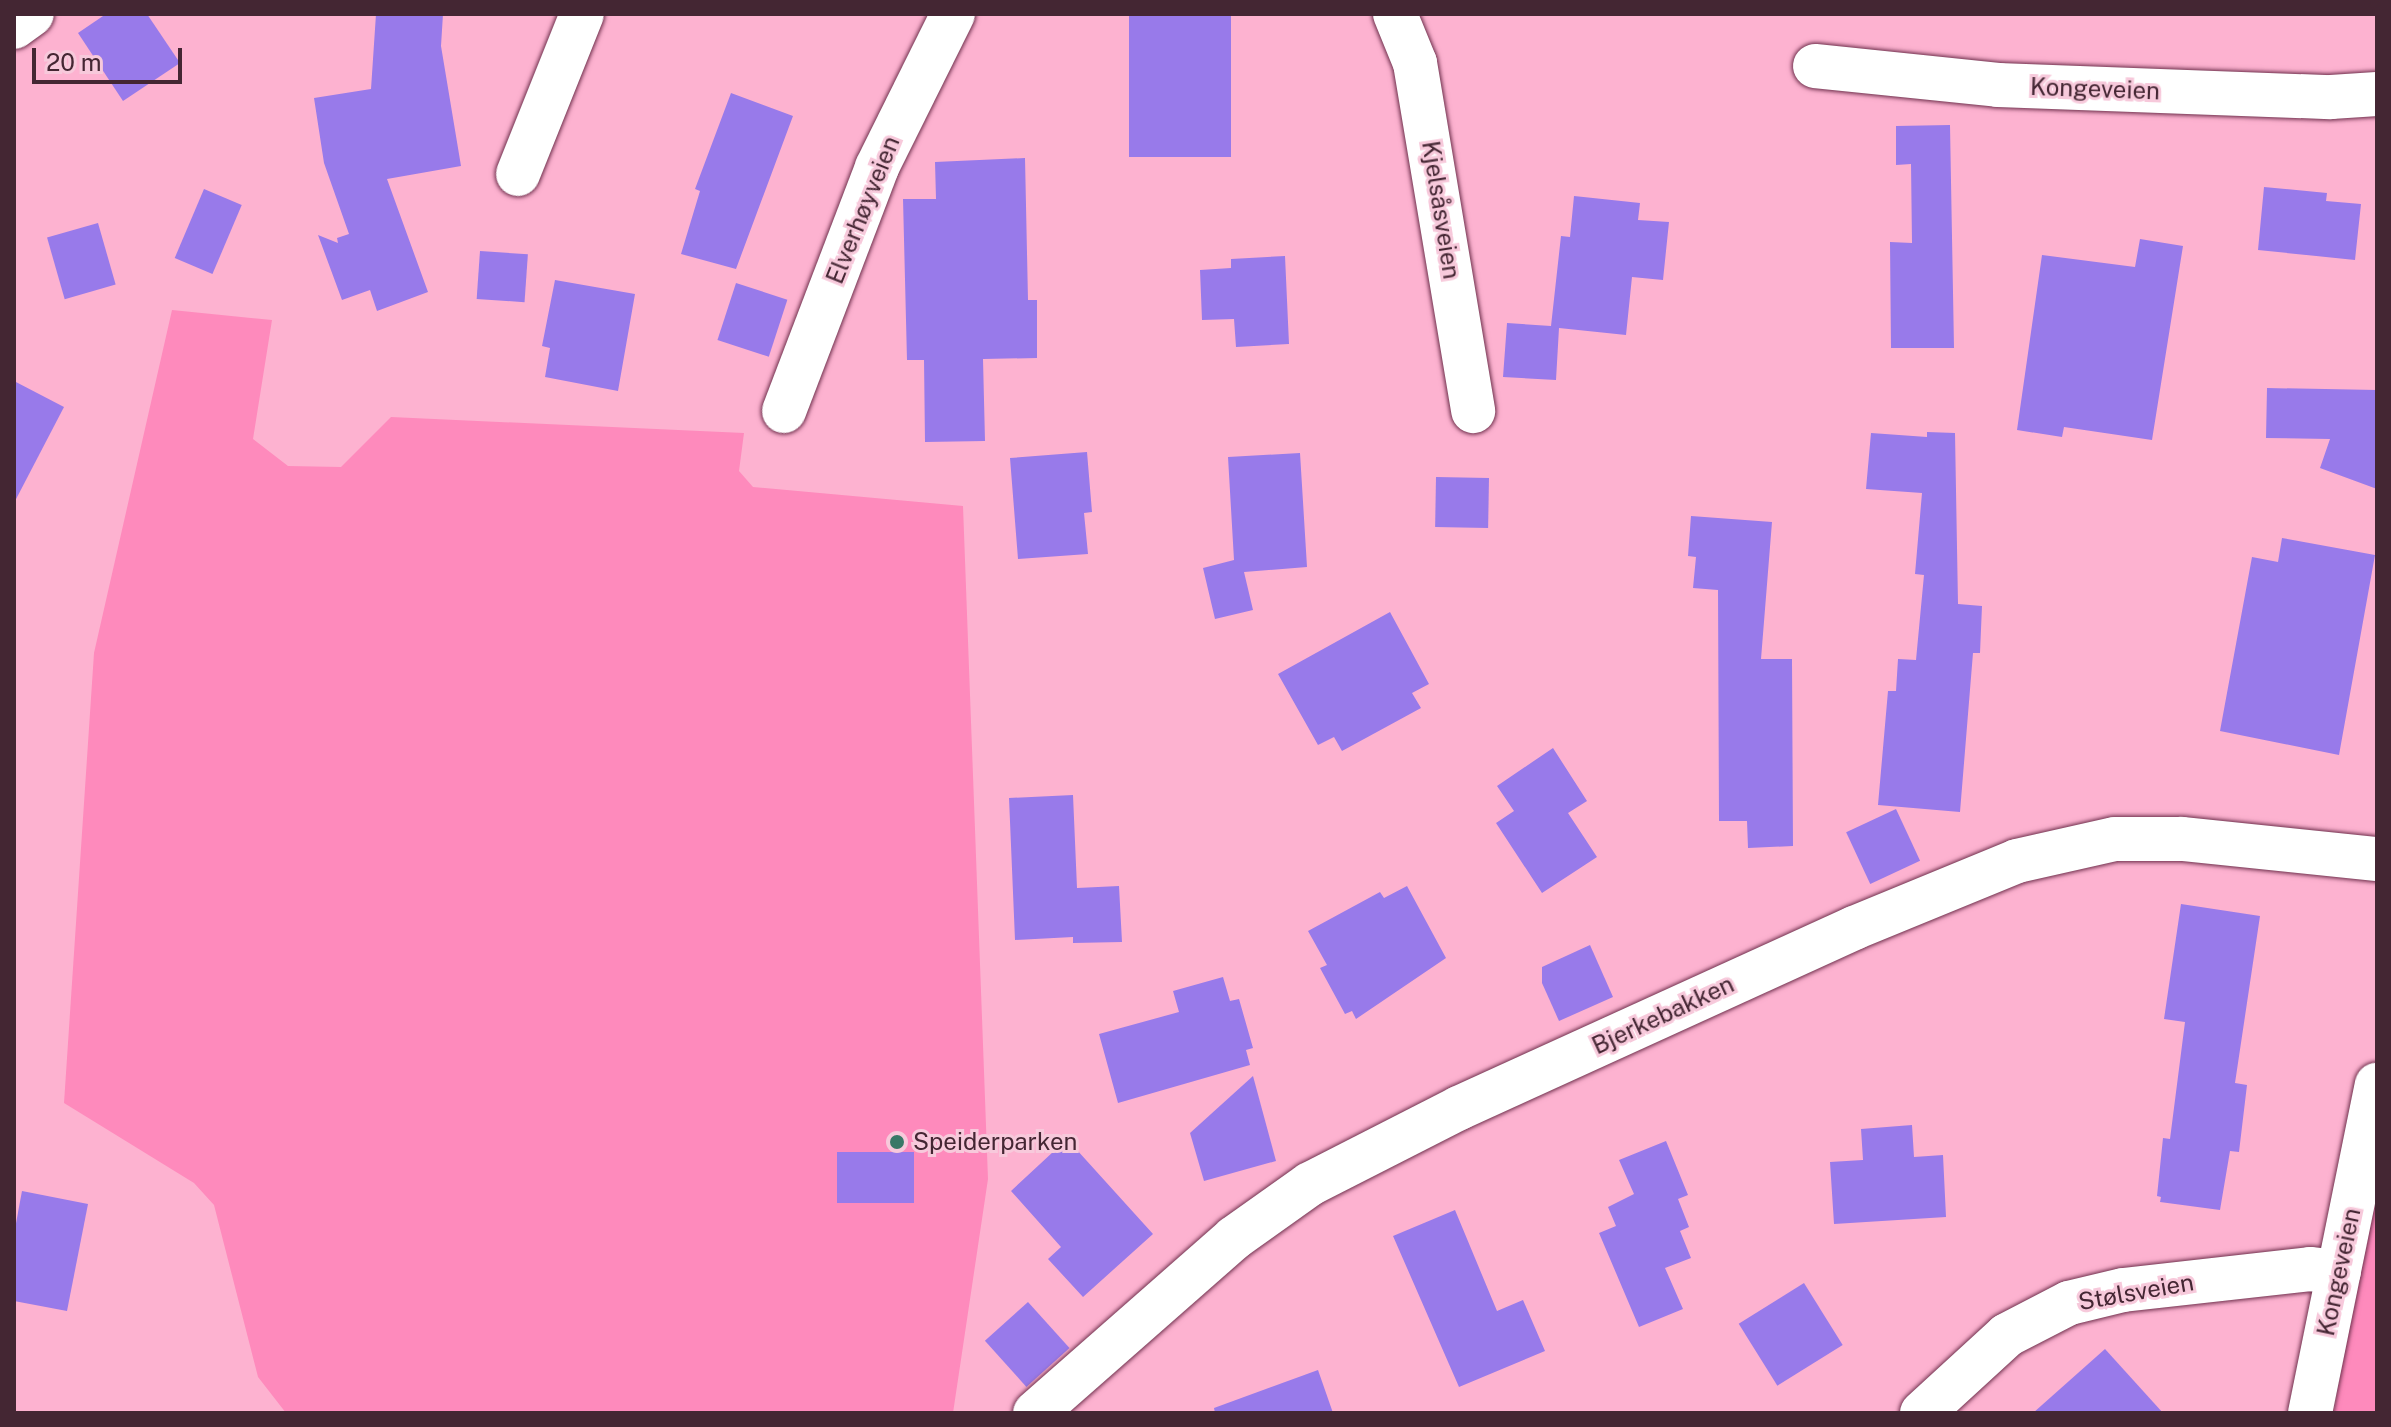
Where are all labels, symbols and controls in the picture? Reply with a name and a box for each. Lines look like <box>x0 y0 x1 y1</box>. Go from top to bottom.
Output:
scale bar <box>36 32 186 82</box>
text: 20 m <box>46 48 102 76</box>
street label: Kongeveien <box>2030 72 2160 106</box>
street label: Elverhøyveien <box>820 132 906 288</box>
street label: Kjelsåsveien <box>1416 139 1466 281</box>
street label: Bjerkebakken <box>1588 970 1738 1060</box>
place label: Speiderparken <box>913 1128 1077 1156</box>
marker: Speiderparken <box>888 1133 906 1151</box>
street label: Kongeveien <box>2311 1206 2367 1338</box>
street label: Stølsveien <box>2076 1268 2196 1316</box>

